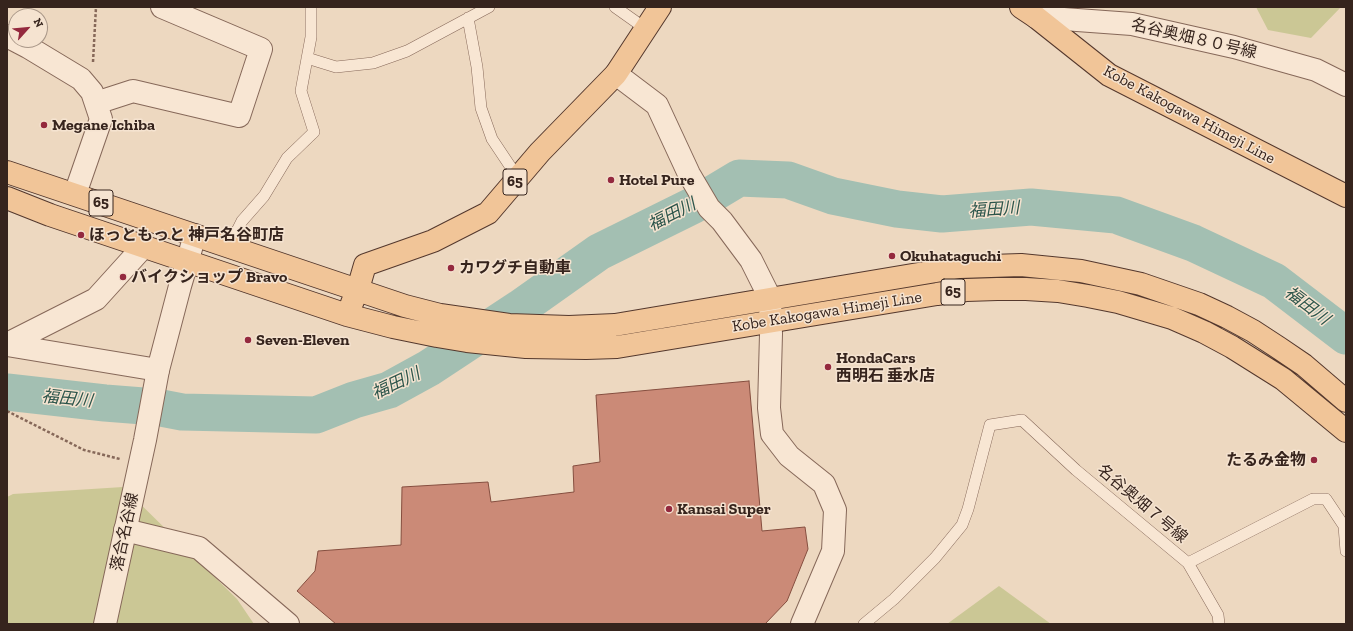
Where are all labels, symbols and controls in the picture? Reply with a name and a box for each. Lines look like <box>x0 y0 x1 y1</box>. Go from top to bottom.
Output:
north arrow <box>8 8 48 48</box>
street label: 名谷奥畑８０号線 <box>1129 15 1259 63</box>
text: N <box>31 16 46 29</box>
street label: Kobe Kakogawa Himeji Line <box>1100 61 1278 169</box>
place label: Megane Ichiba <box>52 115 155 135</box>
marker: Megane Ichiba <box>39 120 49 130</box>
road number: 65 <box>503 169 527 195</box>
place label: Hotel Pure <box>619 170 695 190</box>
marker: Hotel Pure <box>606 175 616 185</box>
road number: 65 <box>89 190 113 216</box>
water label: 福田川 <box>645 194 699 236</box>
water label: 福田川 <box>968 198 1020 222</box>
place label: ほっともっと 神戸名谷町店 <box>89 225 284 245</box>
marker: ほっともっと 神戸名谷町店 <box>76 230 86 240</box>
place label: Okuhataguchi <box>900 246 1001 266</box>
marker: Okuhataguchi <box>887 251 897 261</box>
place label: カワグチ自動車 <box>459 258 571 278</box>
marker: カワグチ自動車 <box>446 263 456 273</box>
place label: バイクショップ Bravo <box>131 267 287 287</box>
marker: バイクショップ Bravo <box>118 272 128 282</box>
road number: 65 <box>941 279 965 305</box>
water label: 福田川 <box>1280 283 1334 329</box>
street label: Kobe Kakogawa Himeji Line <box>731 288 923 336</box>
place label: Seven-Eleven <box>256 330 349 350</box>
marker: Seven-Eleven <box>243 335 253 345</box>
place label: HondaCars 西明石 垂水店 <box>836 348 935 386</box>
marker: HondaCars 西明石 垂水店 <box>823 362 833 372</box>
water label: 福田川 <box>369 364 423 404</box>
water label: 福田川 <box>41 386 93 412</box>
place label: たるみ金物 <box>1226 450 1306 470</box>
marker: たるみ金物 <box>1309 455 1319 465</box>
street label: 名谷奥畑７号線 <box>1093 461 1191 547</box>
street label: 落合名谷線 <box>107 491 143 573</box>
place label: Kansai Super <box>677 499 771 519</box>
marker: Kansai Super <box>664 504 674 514</box>

